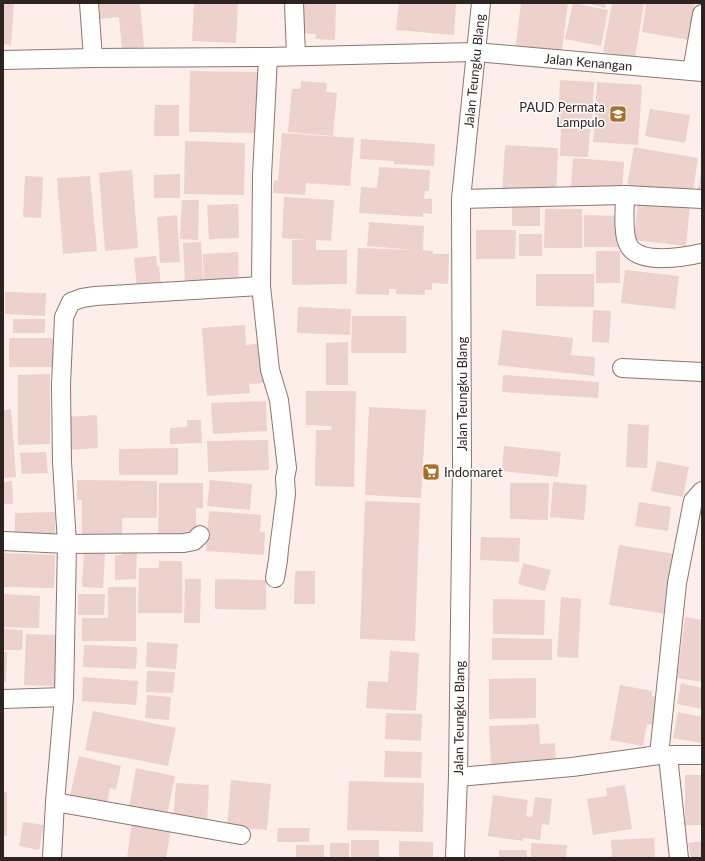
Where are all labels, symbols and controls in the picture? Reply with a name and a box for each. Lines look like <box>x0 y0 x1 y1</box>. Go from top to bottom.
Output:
street label: Jalan Teungku Blang <box>460 13 488 129</box>
street label: Jalan Kenangan <box>544 50 633 74</box>
place label: PAUD Permata Lampulo <box>519 99 605 130</box>
school or university icon: PAUD Permata Lampulo <box>608 104 628 124</box>
street label: Jalan Teungku Blang <box>454 336 470 451</box>
supermarket icon: Indomaret <box>421 462 441 482</box>
place label: Indomaret <box>444 464 503 480</box>
street label: Jalan Teungku Blang <box>450 660 467 776</box>

